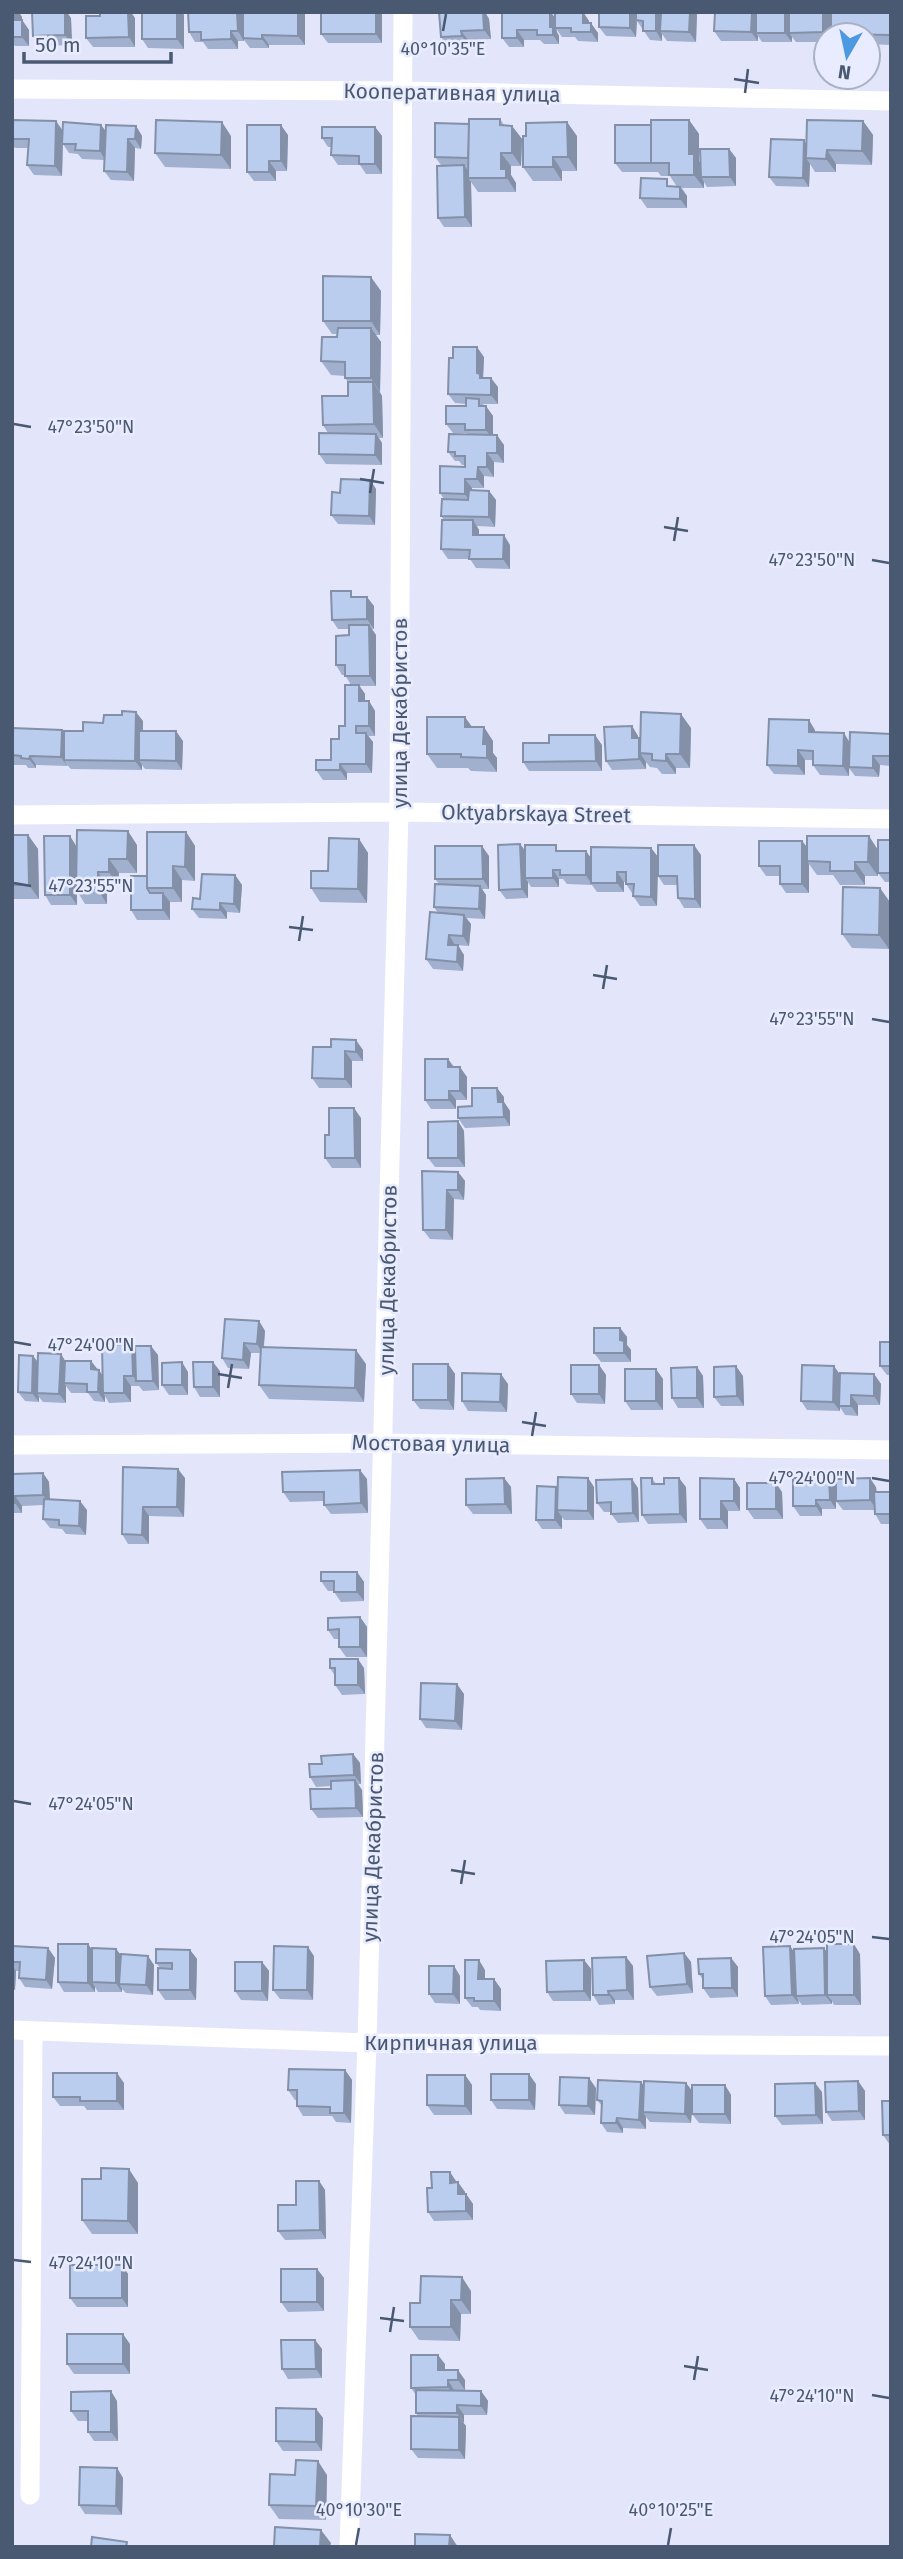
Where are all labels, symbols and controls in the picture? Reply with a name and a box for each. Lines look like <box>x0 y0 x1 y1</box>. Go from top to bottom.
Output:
scale bar <box>24 21 172 65</box>
north arrow <box>812 21 882 91</box>
text: 50 m <box>35 32 81 58</box>
text: 40°10'35"E <box>401 38 485 60</box>
text: N <box>836 60 852 85</box>
street label: Кооперативная улица <box>343 78 561 108</box>
text: 47°23'50"N <box>48 416 134 438</box>
text: 47°23'50"N <box>769 549 855 571</box>
street label: улица Декабристов <box>387 618 413 808</box>
street label: Oktyabrskaya Street <box>441 799 632 829</box>
text: 47°23'55"N <box>48 875 134 897</box>
text: 47°23'55"N <box>769 1008 855 1030</box>
street label: улица Декабристов <box>373 1184 403 1376</box>
text: 47°24'00"N <box>48 1334 134 1356</box>
street label: Мостовая улица <box>352 1430 510 1458</box>
text: 47°24'00"N <box>769 1467 855 1489</box>
street label: улица Декабристов <box>357 1751 389 1943</box>
text: 47°24'05"N <box>48 1793 134 1815</box>
text: 47°24'05"N <box>769 1926 855 1948</box>
street label: Кирпичная улица <box>364 2030 538 2056</box>
text: 47°24'10"N <box>49 2252 133 2274</box>
text: 47°24'10"N <box>770 2385 854 2407</box>
text: 40°10'30"E <box>316 2499 402 2521</box>
text: 40°10'25"E <box>629 2499 713 2521</box>

